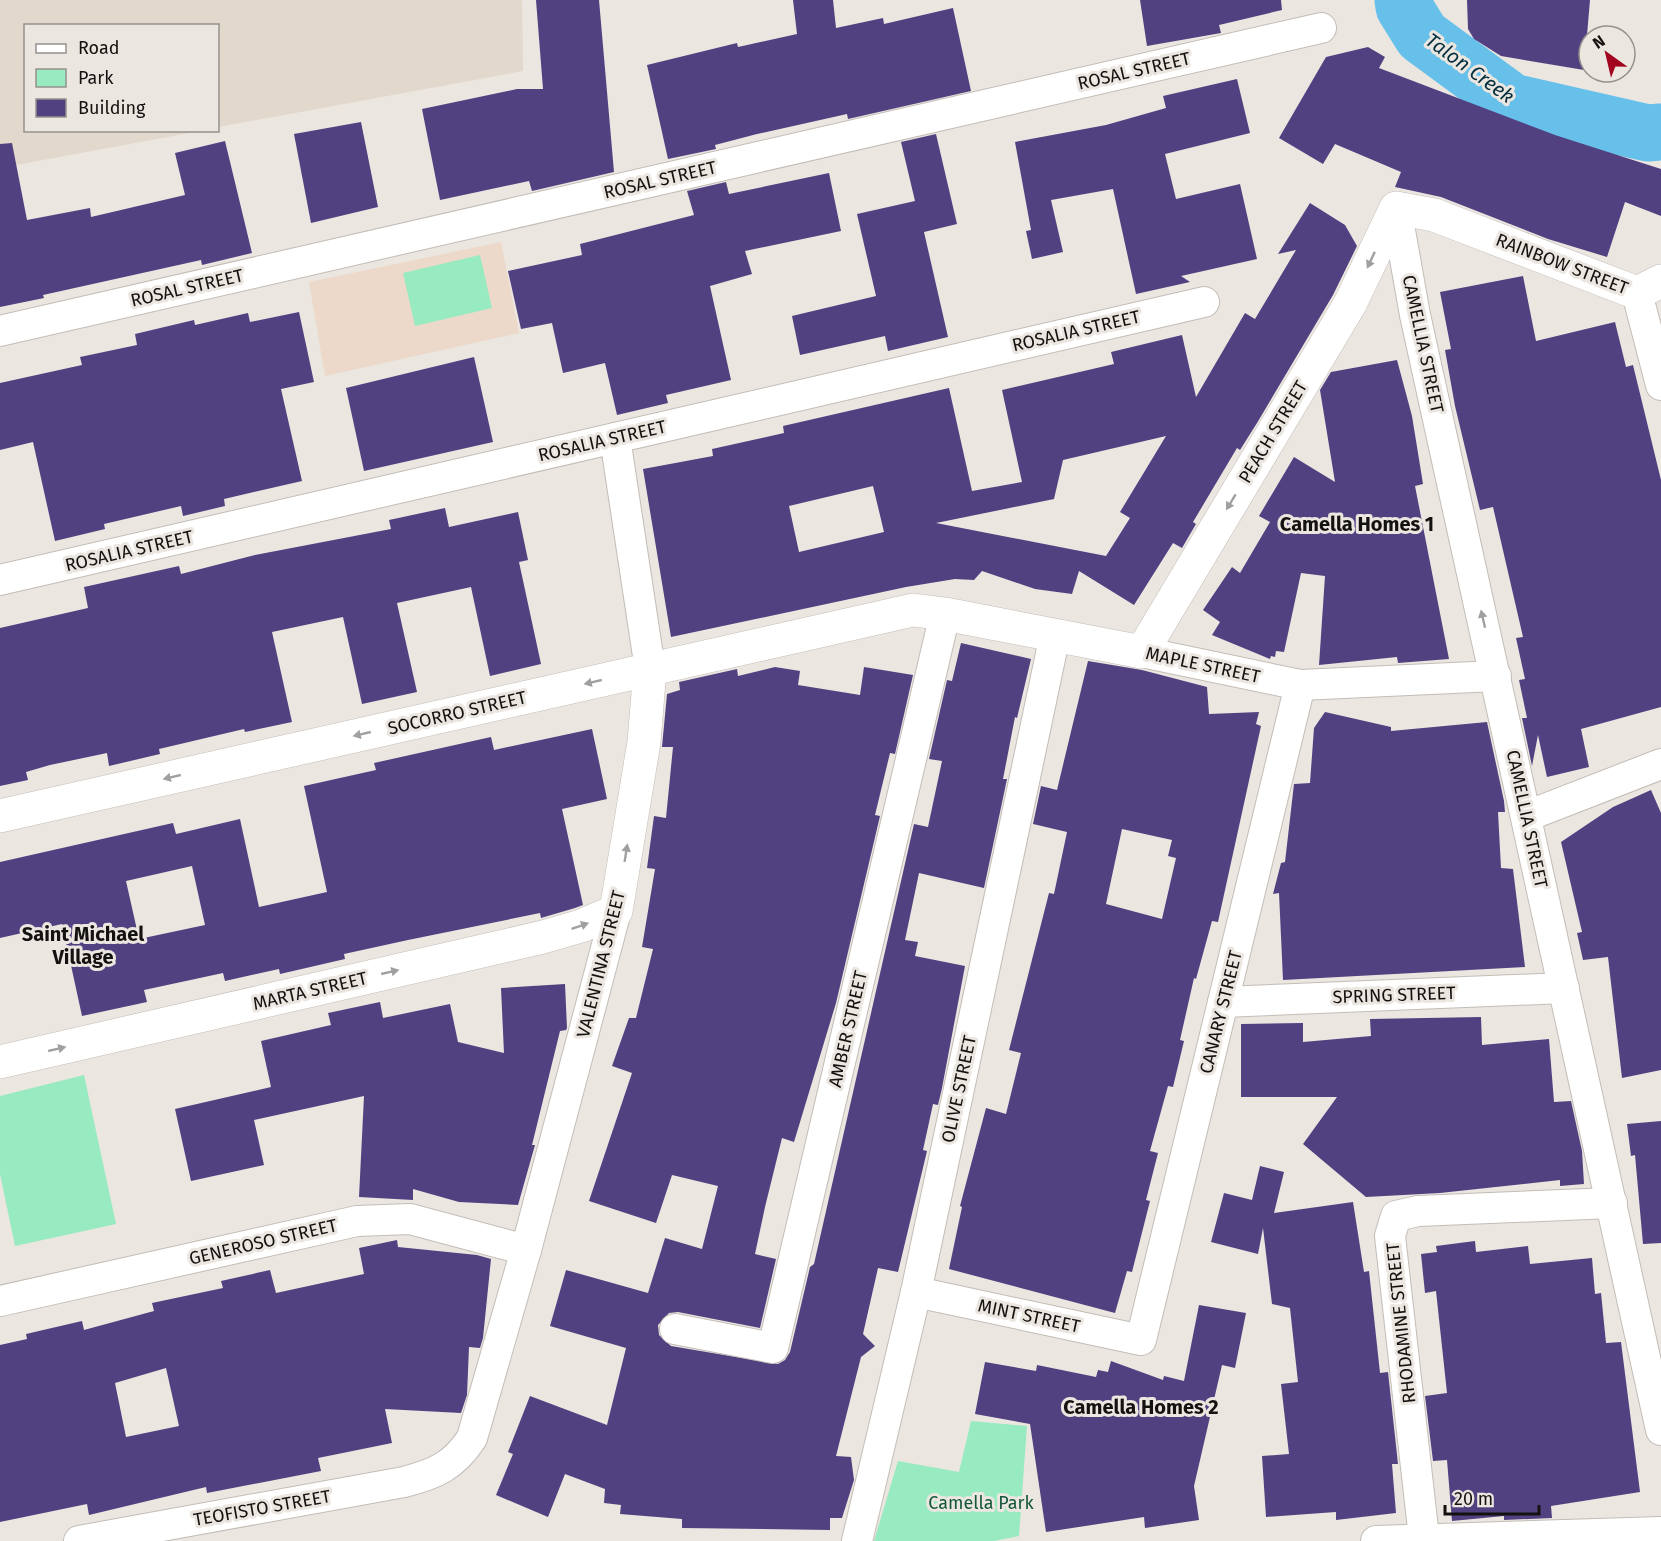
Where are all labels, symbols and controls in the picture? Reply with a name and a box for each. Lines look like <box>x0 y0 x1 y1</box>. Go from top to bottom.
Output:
legend <box>24 24 219 132</box>
north arrow <box>1577 24 1637 84</box>
water label: Talon Creek <box>1421 28 1519 108</box>
text: N <box>1589 31 1609 53</box>
text: Road <box>78 37 120 59</box>
street label: ROSAL STREET <box>1075 47 1193 95</box>
text: Park <box>78 67 114 89</box>
text: Building <box>78 97 146 119</box>
street label: ROSAL STREET <box>601 156 719 204</box>
street label: RAINBOW STREET <box>1493 229 1632 300</box>
one-way arrow <box>1366 252 1375 269</box>
street label: ROSAL STREET <box>128 264 246 312</box>
street label: CAMELLIA STREET <box>1398 273 1449 416</box>
street label: ROSALIA STREET <box>1010 305 1143 356</box>
street label: PEACH STREET <box>1234 376 1313 487</box>
street label: ROSALIA STREET <box>536 415 669 466</box>
one-way arrow <box>1226 494 1237 510</box>
district label: Camella Homes 1 <box>1280 512 1434 536</box>
street label: ROSALIA STREET <box>63 525 196 576</box>
one-way arrow <box>1478 610 1488 628</box>
street label: MAPLE STREET <box>1144 642 1263 688</box>
one-way arrow <box>584 678 602 688</box>
street label: SOCORRO STREET <box>386 686 529 740</box>
one-way arrow <box>353 730 371 740</box>
street label: CAMELLIA STREET <box>1502 748 1553 891</box>
one-way arrow <box>162 773 181 782</box>
one-way arrow <box>622 843 631 862</box>
street label: VALENTINA STREET <box>572 887 630 1040</box>
one-way arrow <box>571 920 589 930</box>
district label: Saint Michael Village <box>22 922 144 969</box>
street label: CANARY STREET <box>1195 947 1247 1076</box>
street label: MARTA STREET <box>251 967 370 1015</box>
one-way arrow <box>381 967 400 976</box>
street label: AMBER STREET <box>824 968 872 1089</box>
street label: SPRING STREET <box>1332 982 1457 1008</box>
street label: OLIVE STREET <box>937 1033 981 1145</box>
one-way arrow <box>48 1043 66 1053</box>
street label: GENEROSO STREET <box>187 1214 340 1270</box>
street label: RHODAMINE STREET <box>1382 1241 1420 1404</box>
street label: MINT STREET <box>976 1294 1083 1338</box>
district label: Camella Homes 2 <box>1063 1395 1219 1419</box>
scale bar <box>1445 1478 1540 1516</box>
street label: TEOFISTO STREET <box>192 1485 333 1531</box>
text: 20 m <box>1454 1488 1493 1510</box>
park label: Camella Park <box>928 1492 1034 1514</box>

